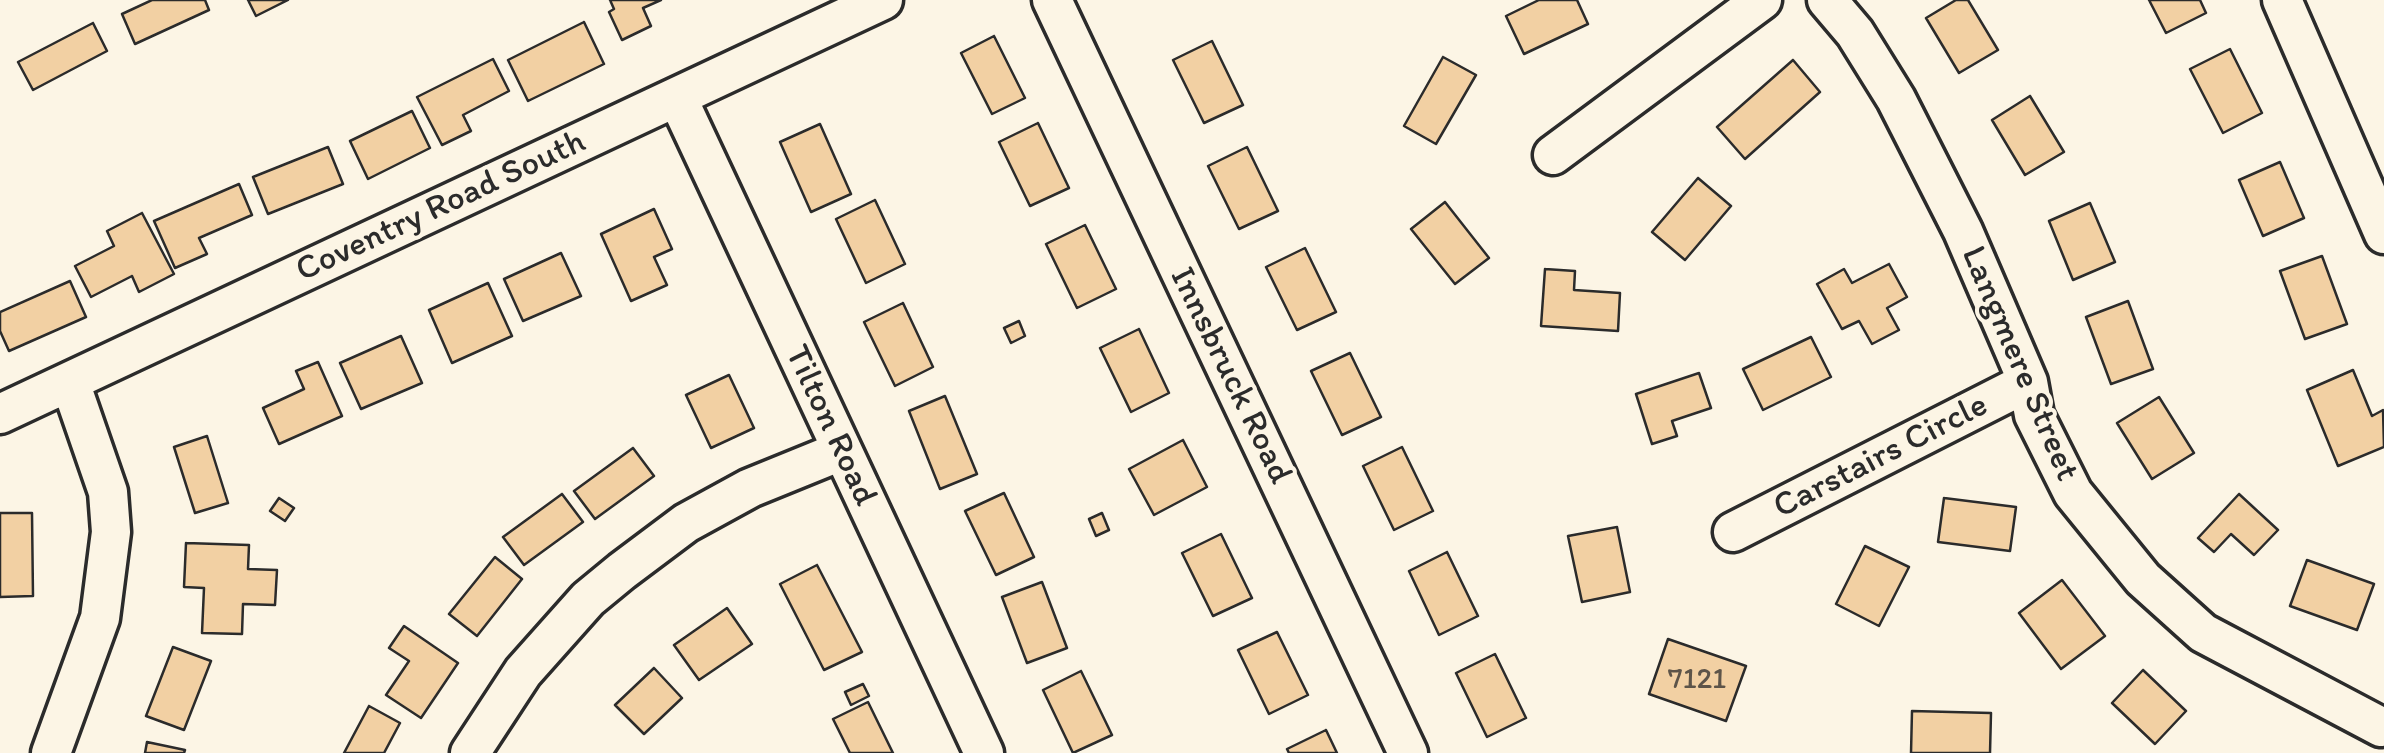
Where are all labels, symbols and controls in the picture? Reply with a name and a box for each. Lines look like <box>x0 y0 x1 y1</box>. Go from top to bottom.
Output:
street label: Coventry Road South <box>290 122 592 292</box>
street label: Langmere Street <box>1951 240 2087 488</box>
street label: Innsbruck Road <box>1159 261 1301 491</box>
street label: Tilton Road <box>775 339 885 513</box>
street label: Carstairs Circle <box>1767 385 1995 529</box>
house number: 7121 <box>1668 662 1726 698</box>

